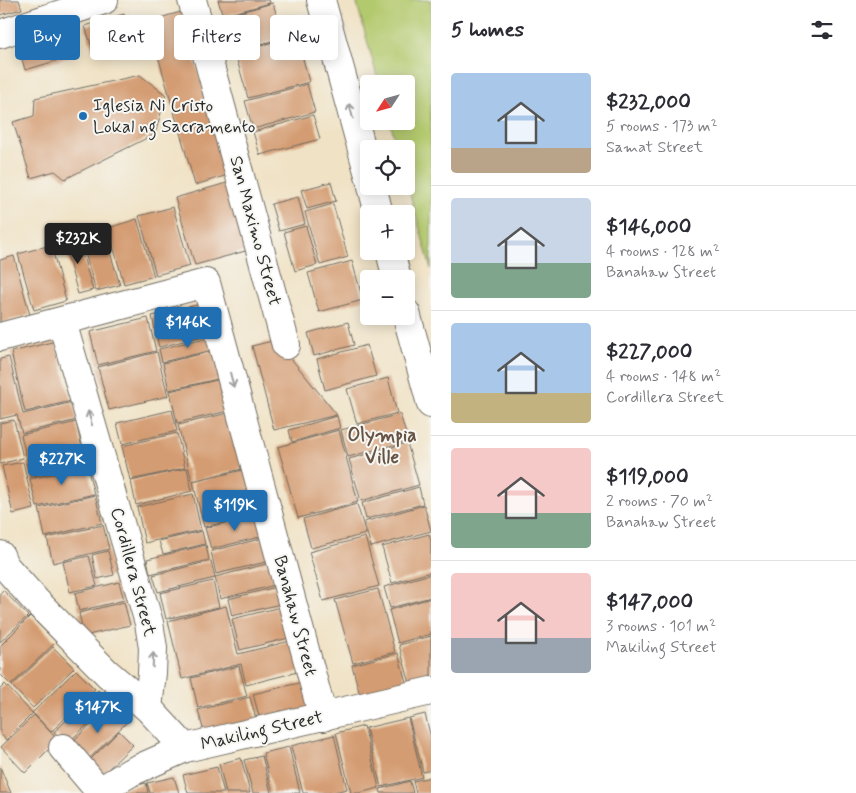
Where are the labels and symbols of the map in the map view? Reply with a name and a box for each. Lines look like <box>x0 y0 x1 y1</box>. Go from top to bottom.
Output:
north arrow <box>360 75 415 130</box>
place label: Iglesia Ni Cristo Lokal ng Sacramento <box>93 94 255 141</box>
one-way arrow <box>346 103 356 119</box>
marker: Iglesia Ni Cristo Lokal ng Sacramento <box>77 110 89 122</box>
street label: San Maximo Street <box>223 153 287 309</box>
pin: $232K <box>43 222 113 265</box>
pin: $146K <box>153 306 223 349</box>
one-way arrow <box>228 372 237 388</box>
one-way arrow <box>84 411 94 427</box>
district label: Olympia Ville <box>347 423 417 470</box>
pin: $227K <box>27 444 97 486</box>
pin: $119K <box>200 490 270 532</box>
street label: Cordillera Street <box>104 505 162 640</box>
street label: Banahaw Street <box>267 553 323 679</box>
one-way arrow <box>148 652 157 668</box>
pin: $147K <box>63 692 133 734</box>
street label: Makiling Street <box>199 705 326 759</box>

